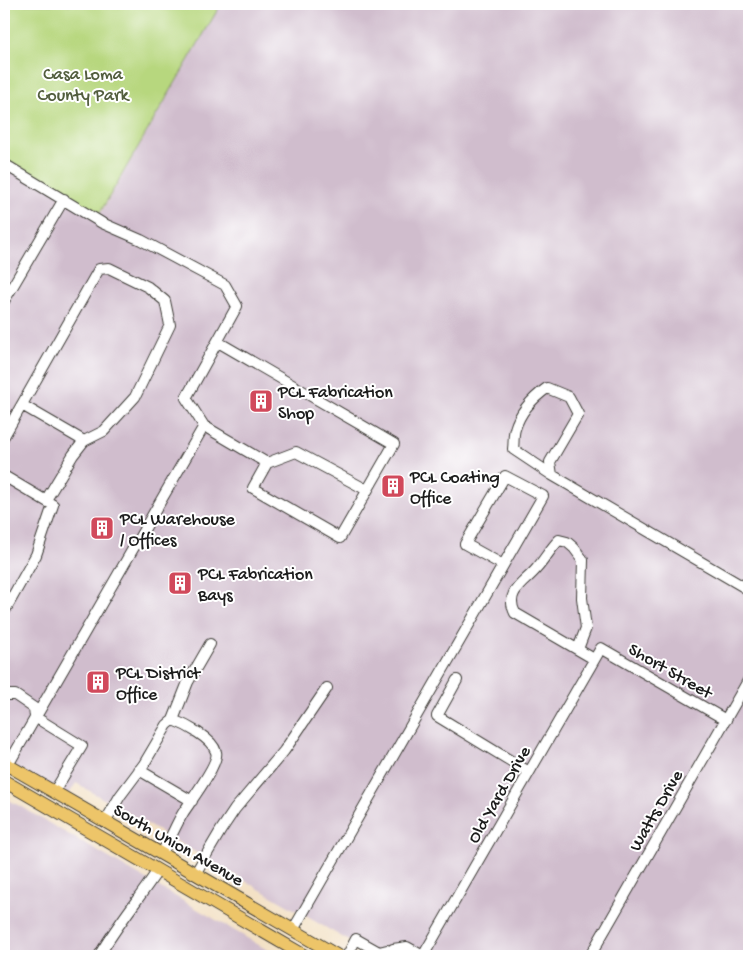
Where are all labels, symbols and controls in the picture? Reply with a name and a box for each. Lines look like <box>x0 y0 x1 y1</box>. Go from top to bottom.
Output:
park label: Casa Loma County Park <box>38 65 130 107</box>
place label: PCL Fabrication Shop <box>277 383 393 425</box>
building icon: PCL Fabrication Shop <box>248 388 274 414</box>
place label: PCL Coating Office <box>409 468 500 510</box>
building icon: PCL Coating Office <box>380 473 406 499</box>
place label: PCL Warehouse / Offices <box>119 510 236 552</box>
building icon: PCL Warehouse / Offices <box>89 515 115 541</box>
place label: PCL Fabrication Bays <box>197 565 313 607</box>
building icon: PCL Fabrication Bays <box>167 570 193 596</box>
street label: Short Street <box>624 640 717 705</box>
place label: PCL District Office <box>115 664 202 706</box>
building icon: PCL District Office <box>85 669 111 695</box>
street label: Old Yard Drive <box>464 742 537 847</box>
street label: Watts Drive <box>626 766 689 856</box>
street label: South Union Avenue <box>109 800 247 892</box>

